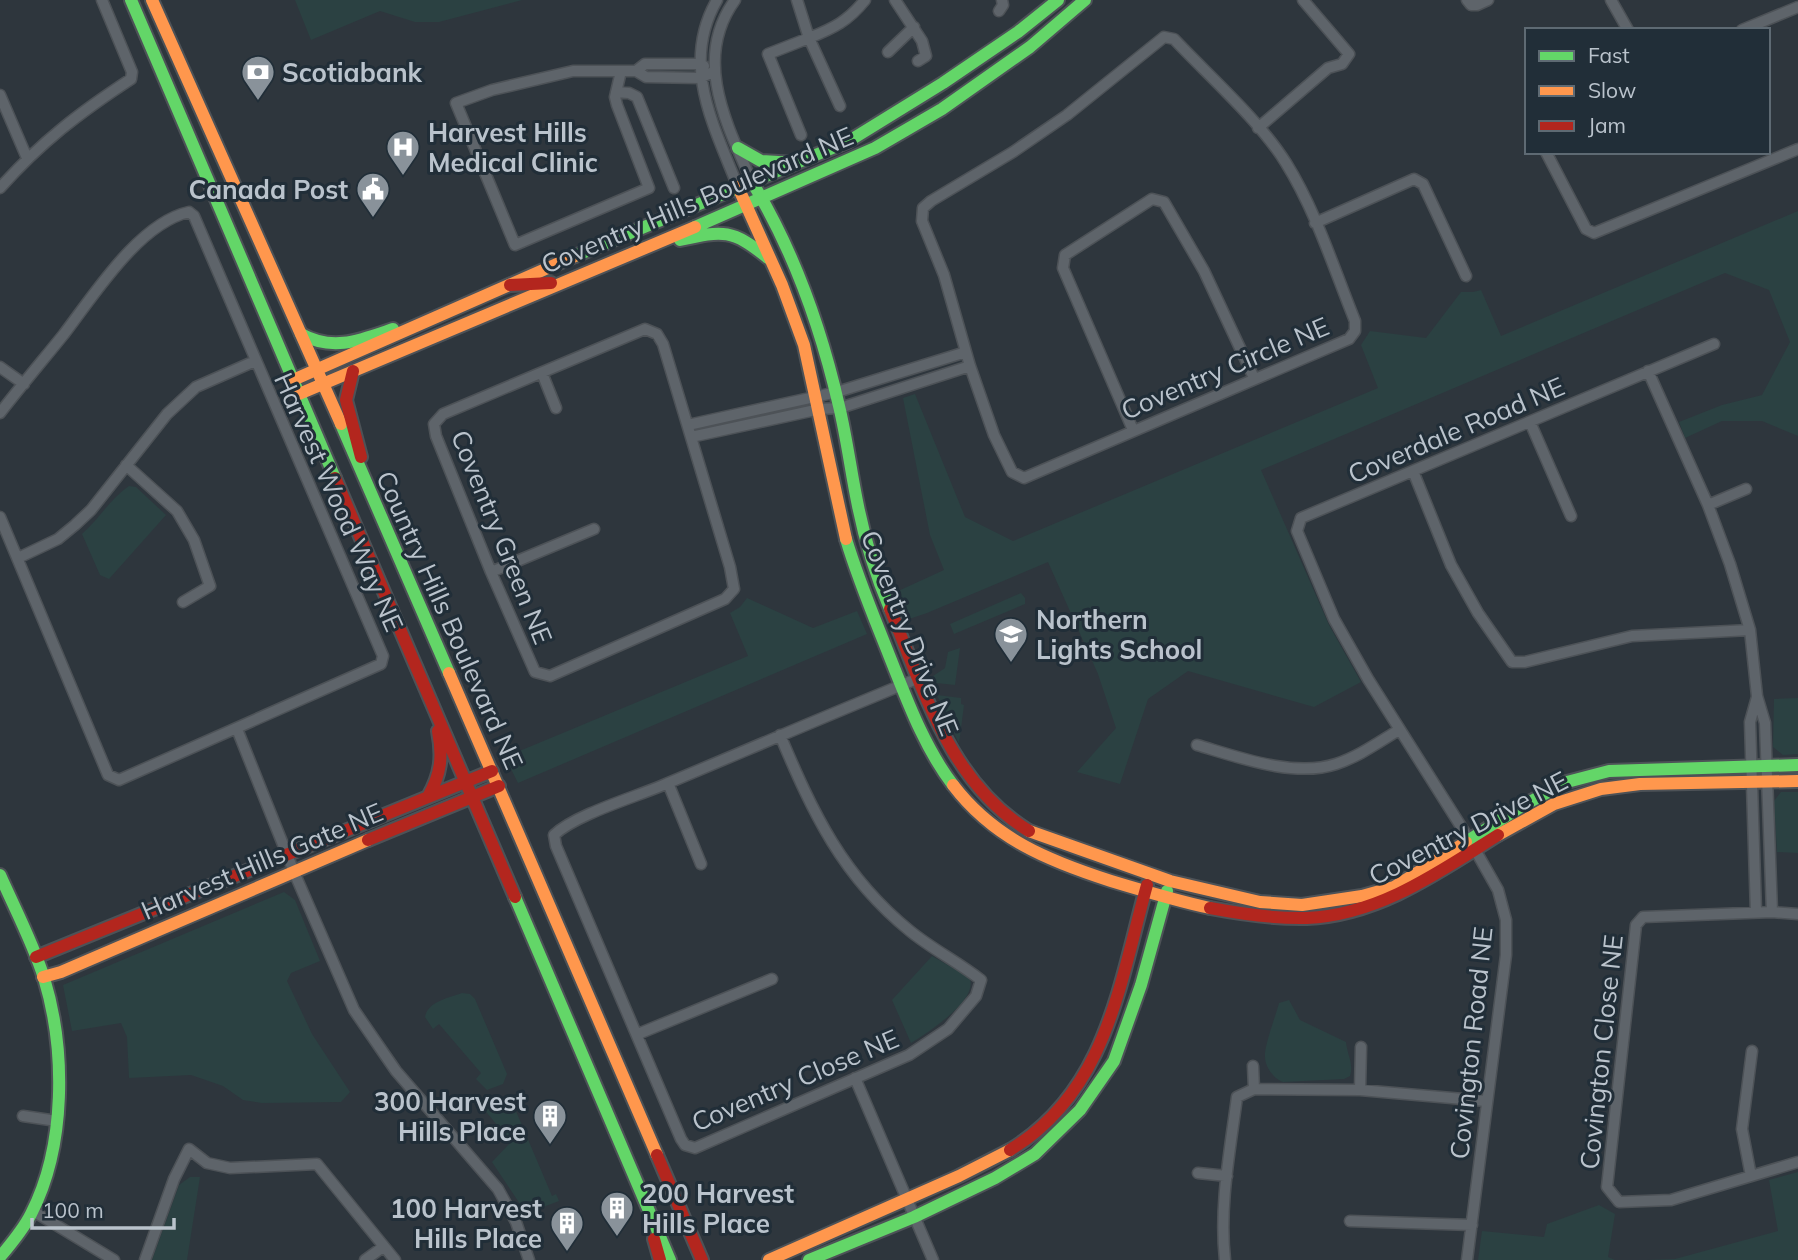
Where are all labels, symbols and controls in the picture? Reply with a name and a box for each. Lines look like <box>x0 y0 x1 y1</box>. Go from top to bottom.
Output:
legend <box>1525 28 1770 154</box>
text: Fast <box>1588 42 1630 68</box>
bank icon: Scotiabank <box>239 53 277 102</box>
place label: Scotiabank <box>282 56 423 89</box>
text: Slow <box>1588 77 1636 103</box>
text: Jam <box>1588 112 1626 138</box>
place label: Harvest Hills Medical Clinic <box>428 116 598 179</box>
street label: Coventry Hills Boulevard NE <box>536 119 858 281</box>
hospital icon: Harvest Hills Medical Clinic <box>384 128 422 177</box>
public building icon: Canada Post <box>354 170 392 219</box>
place label: Canada Post <box>189 173 348 206</box>
street label: Coventry Circle NE <box>1116 309 1334 427</box>
street label: Harvest Wood Way NE <box>267 367 411 637</box>
street label: Coverdale Road NE <box>1343 369 1569 491</box>
street label: Coventry Green NE <box>444 425 560 649</box>
street label: Country Hills Boulevard NE <box>369 466 531 774</box>
street label: Coventry Drive NE <box>854 525 966 741</box>
place label: Northern Lights School <box>1036 603 1202 666</box>
school or university icon: Northern Lights School <box>992 615 1030 664</box>
street label: Coventry Drive NE <box>1363 764 1573 892</box>
street label: Harvest Hills Gate NE <box>136 795 388 927</box>
street label: Covington Road NE <box>1442 925 1500 1161</box>
street label: Covington Close NE <box>1572 933 1630 1171</box>
street label: Coventry Close NE <box>686 1021 904 1139</box>
place label: 300 Harvest Hills Place <box>374 1085 526 1148</box>
building icon: 300 Harvest Hills Place <box>531 1097 569 1146</box>
place label: 200 Harvest Hills Place <box>642 1177 794 1240</box>
scale bar <box>32 1186 173 1230</box>
building icon: 200 Harvest Hills Place <box>598 1189 636 1238</box>
place label: 100 Harvest Hills Place <box>390 1192 542 1255</box>
text: 100 m <box>42 1197 104 1223</box>
building icon: 100 Harvest Hills Place <box>548 1204 586 1253</box>

